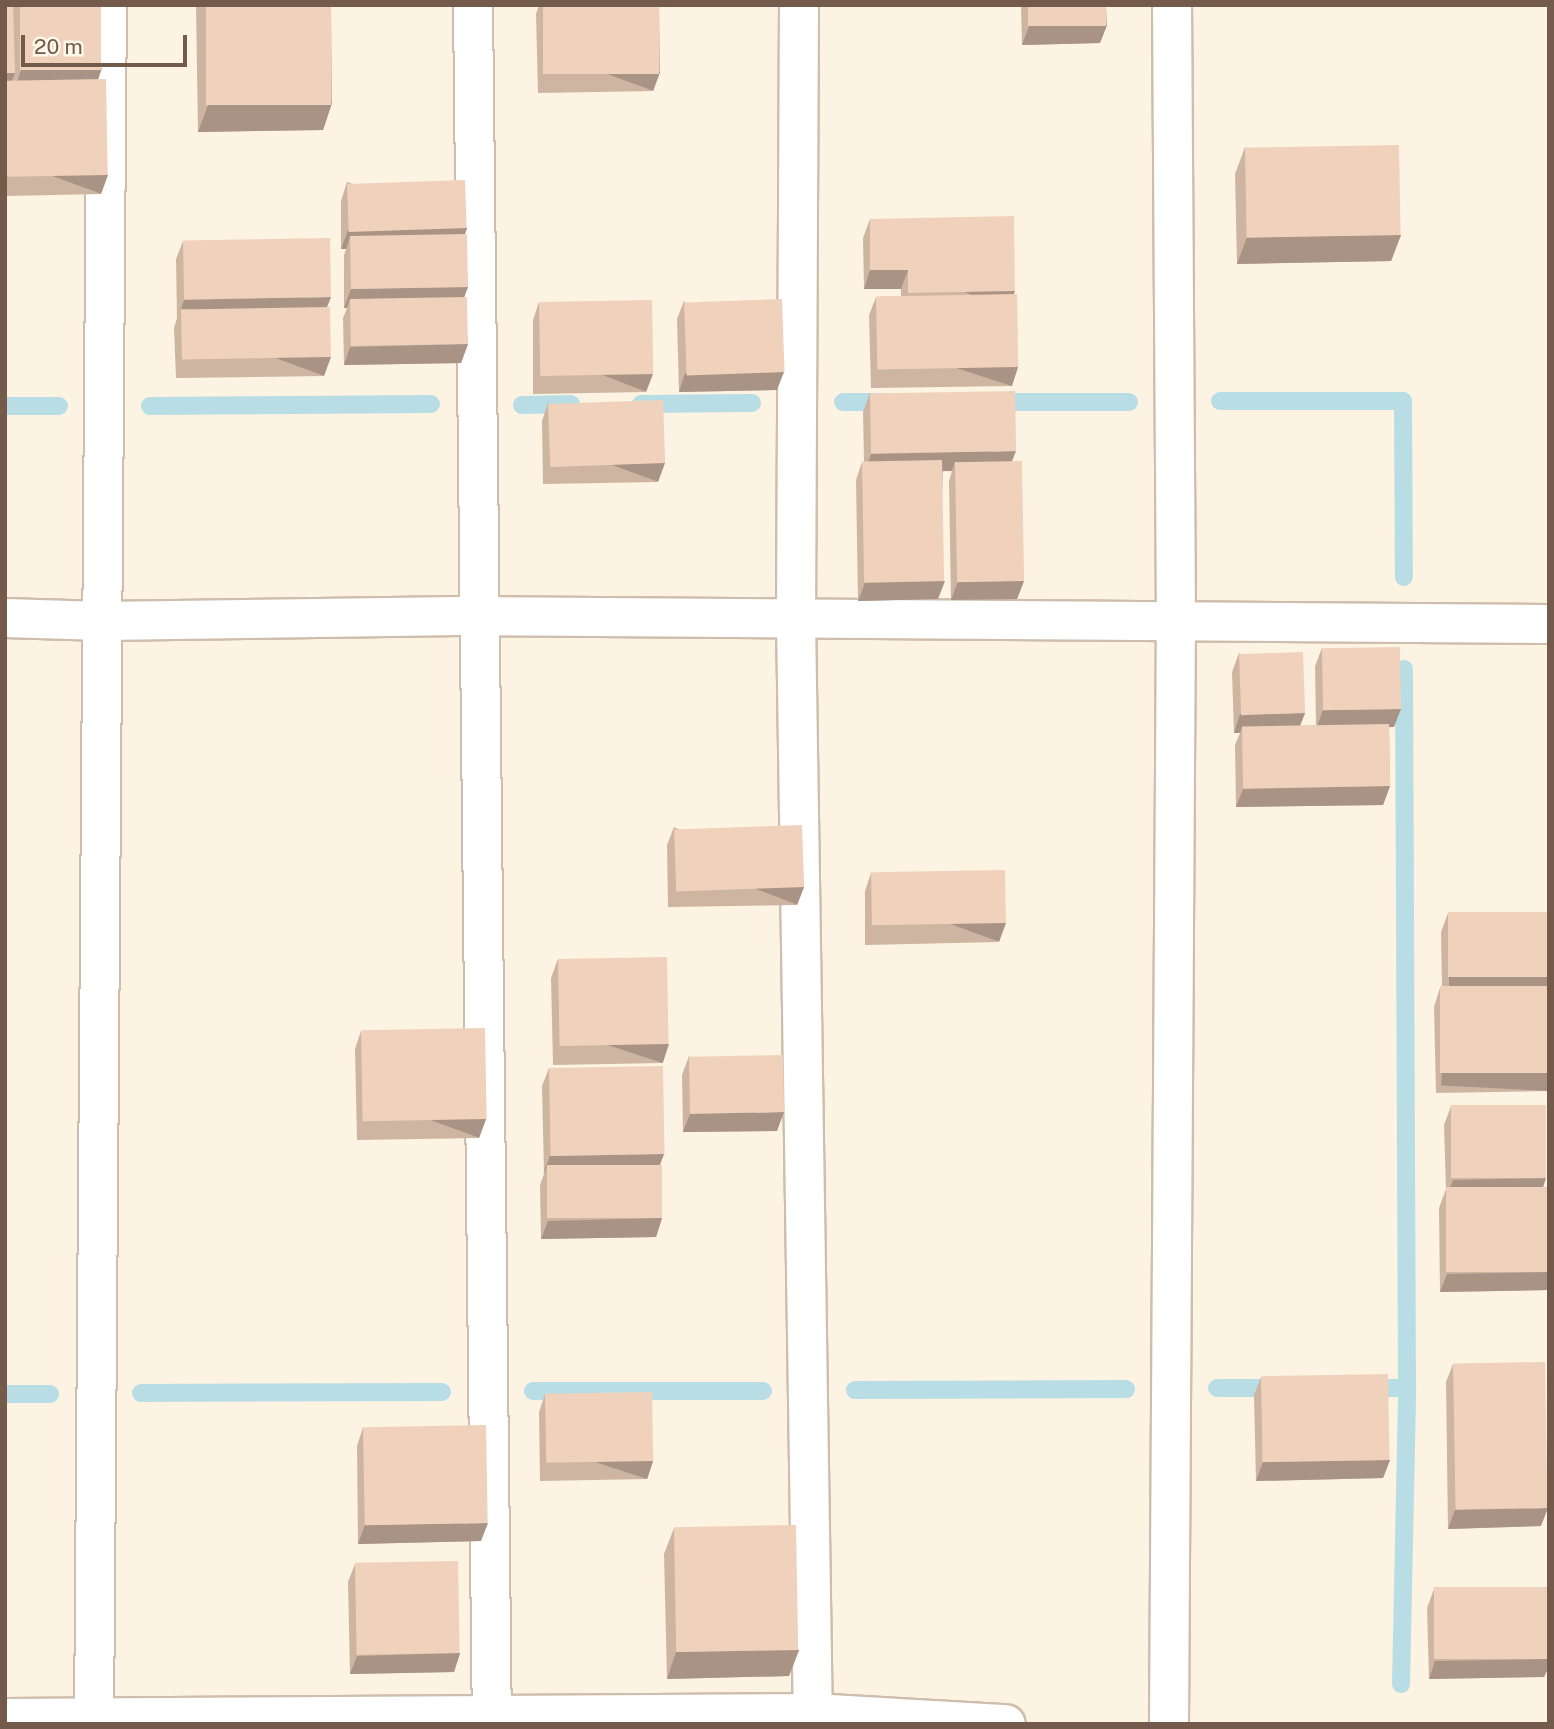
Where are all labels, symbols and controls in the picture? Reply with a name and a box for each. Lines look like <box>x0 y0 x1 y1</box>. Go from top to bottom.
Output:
scale bar <box>24 21 191 65</box>
text: 20 m <box>34 34 83 59</box>

